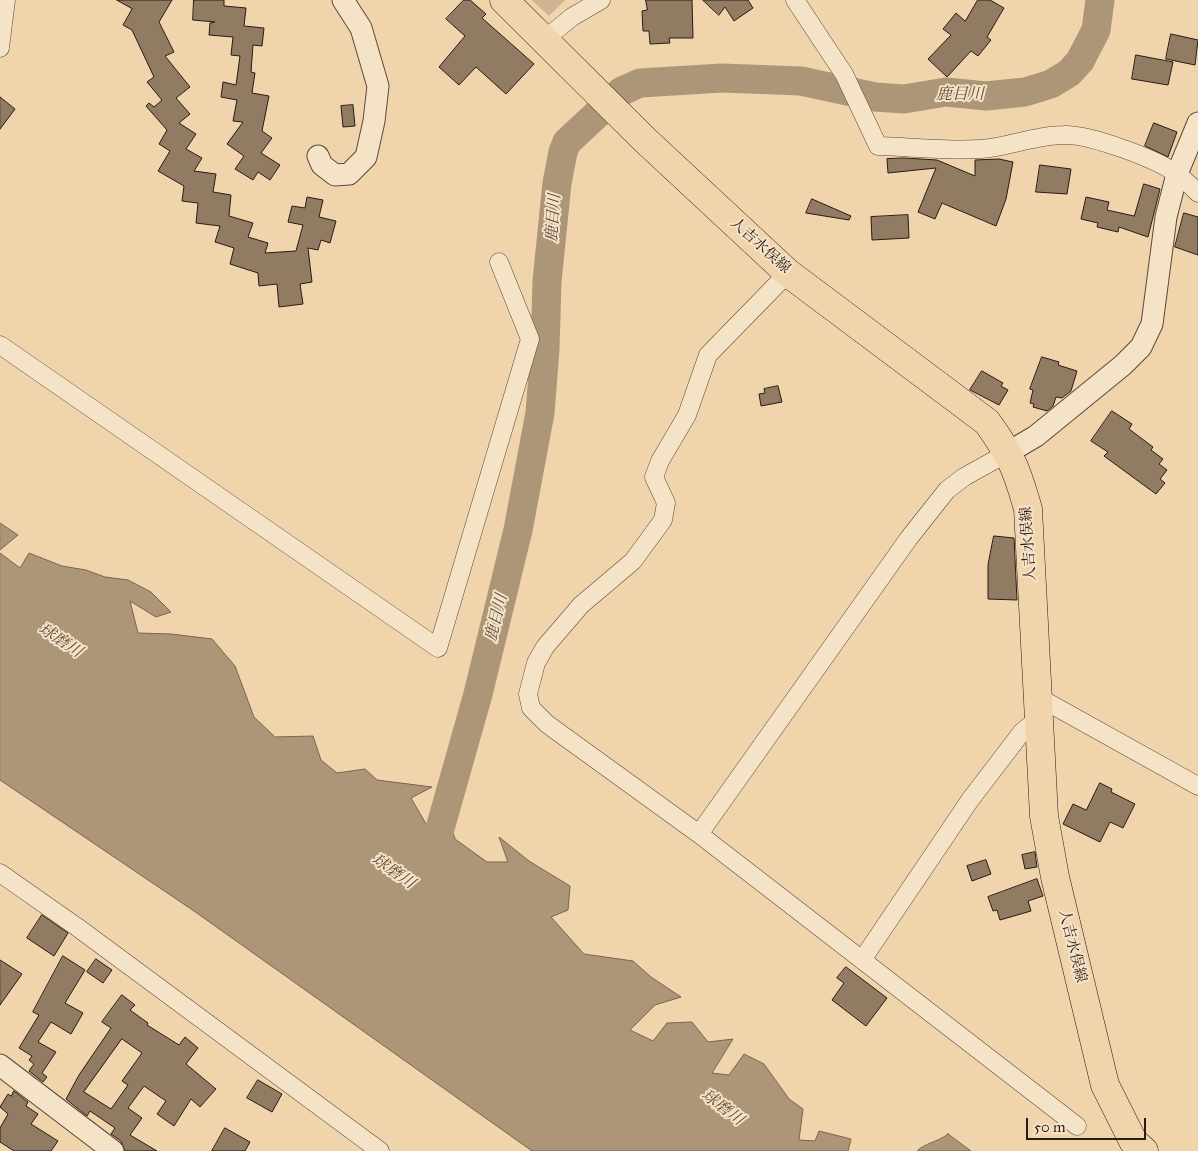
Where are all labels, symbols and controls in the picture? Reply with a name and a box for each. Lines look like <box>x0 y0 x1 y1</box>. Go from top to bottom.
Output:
water label: 鹿目川 <box>936 85 984 105</box>
water label: 鹿目川 <box>543 193 565 243</box>
street label: 人吉水俣線 <box>726 214 794 278</box>
street label: 人吉水俣線 <box>1017 506 1041 582</box>
water label: 鹿目川 <box>482 592 512 644</box>
water label: 球磨川 <box>35 620 85 662</box>
water label: 球磨川 <box>368 850 418 894</box>
street label: 人吉水俣線 <box>1054 907 1090 985</box>
water label: 球磨川 <box>697 1086 747 1130</box>
scale bar <box>1028 1108 1148 1140</box>
text: 50 m <box>1034 1118 1066 1136</box>

